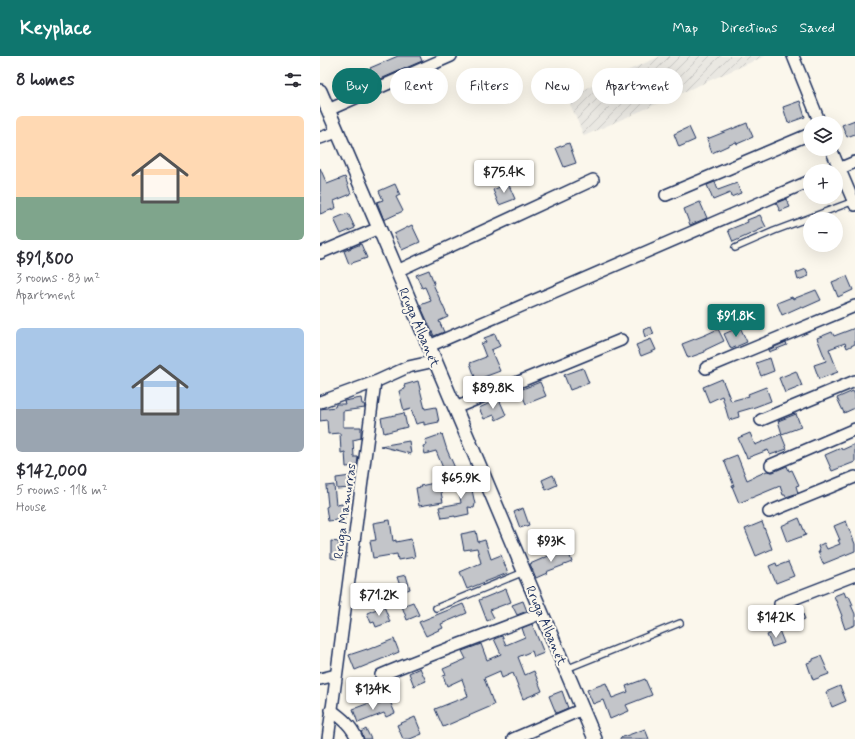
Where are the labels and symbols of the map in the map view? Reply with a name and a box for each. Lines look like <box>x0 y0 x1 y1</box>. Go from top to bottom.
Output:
pin: $75.4K <box>471 160 537 194</box>
street label: Rruga Albanët <box>393 285 443 371</box>
pin: $91.8K <box>703 304 769 338</box>
pin: $89.8K <box>460 376 526 410</box>
street label: Rruga Mamurras <box>330 462 362 560</box>
pin: $65.9K <box>428 466 494 500</box>
pin: $93K <box>527 529 575 563</box>
pin: $71.2K <box>346 583 412 617</box>
street label: Rruga Albanët <box>520 583 570 669</box>
pin: $142K <box>748 605 804 639</box>
pin: $134K <box>345 677 401 711</box>

